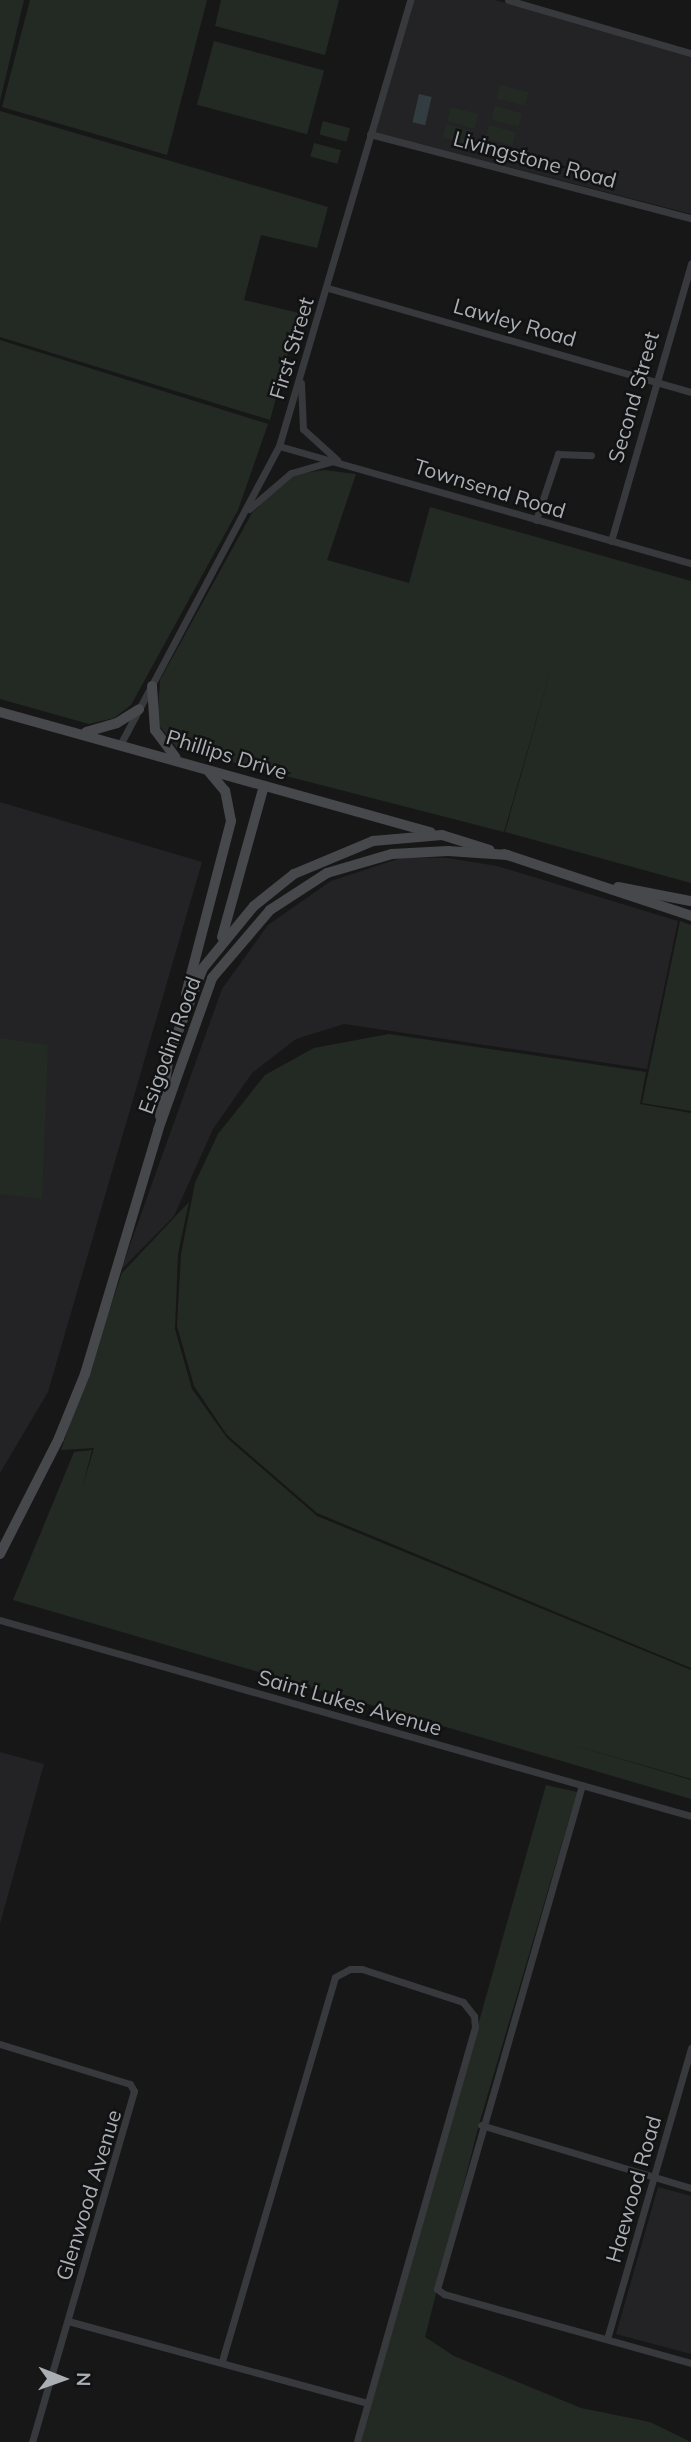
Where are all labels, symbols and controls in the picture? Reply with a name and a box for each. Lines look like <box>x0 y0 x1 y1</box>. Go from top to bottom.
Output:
street label: Livingstone Road <box>451 125 619 193</box>
street label: Lawley Road <box>451 292 579 352</box>
street label: First Street <box>264 294 318 402</box>
street label: Second Street <box>602 329 664 465</box>
street label: Townsend Road <box>411 453 569 523</box>
street label: Phillips Drive <box>163 724 291 784</box>
street label: Esigodini Road <box>133 973 205 1117</box>
street label: Saint Lukes Avenue <box>255 1664 445 1740</box>
street label: Glenwood Avenue <box>50 2107 126 2283</box>
street label: Haewood Road <box>600 2113 666 2265</box>
north arrow <box>28 2344 98 2414</box>
text: N <box>72 2372 96 2387</box>

